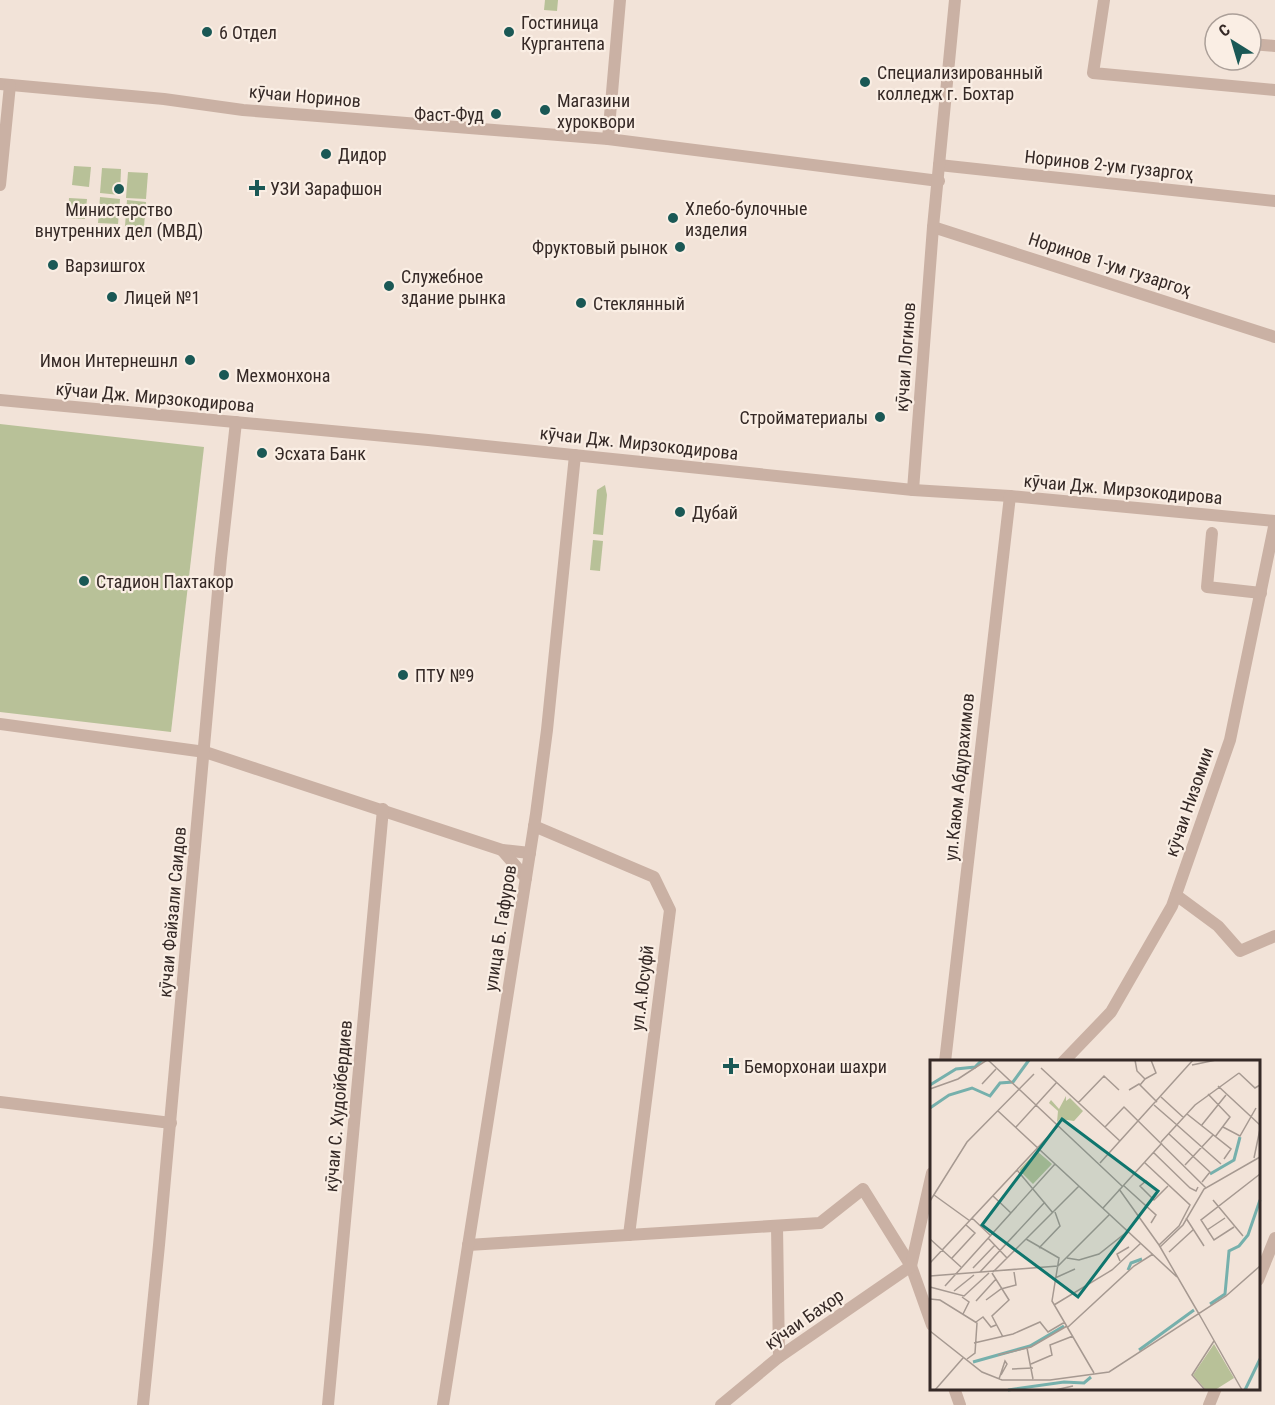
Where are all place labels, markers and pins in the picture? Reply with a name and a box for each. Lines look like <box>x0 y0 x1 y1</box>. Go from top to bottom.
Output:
place label: Гостиница Кургантепа <box>521 12 605 54</box>
place label: 6 Отдел <box>219 22 277 43</box>
marker: 6 Отдел <box>200 25 214 39</box>
marker: Гостиница Кургантепа <box>502 25 516 39</box>
place label: Специализированный колледж г. Бохтар <box>877 62 1043 104</box>
marker: Специализированный колледж г. Бохтар <box>858 75 872 89</box>
place label: Магазини хуроквори <box>557 90 635 132</box>
marker: Магазини хуроквори <box>538 103 552 117</box>
place label: Фаст-Фуд <box>414 104 484 125</box>
marker: Фаст-Фуд <box>489 107 503 121</box>
place label: Дидор <box>338 144 387 165</box>
marker: Дидор <box>319 147 333 161</box>
place label: УЗИ Зарафшон <box>270 178 382 199</box>
marker: УЗИ Зарафшон <box>248 179 266 197</box>
marker: Министерство внутренних дел (МВД) <box>112 182 126 196</box>
place label: Хлебо-булочные изделия <box>685 198 807 240</box>
place label: Министерство внутренних дел (МВД) <box>35 199 203 242</box>
marker: Хлебо-булочные изделия <box>666 211 680 225</box>
place label: Фруктовый рынок <box>532 237 668 258</box>
marker: Фруктовый рынок <box>673 240 687 254</box>
place label: Варзишгох <box>65 255 146 276</box>
marker: Варзишгох <box>46 258 60 272</box>
place label: Служебное здание рынка <box>401 266 506 308</box>
marker: Служебное здание рынка <box>382 279 396 293</box>
place label: Лицей №1 <box>124 287 200 308</box>
marker: Лицей №1 <box>105 290 119 304</box>
place label: Стеклянный <box>593 293 685 314</box>
marker: Стеклянный <box>574 296 588 310</box>
place label: Имон Интернешнл <box>40 350 178 371</box>
marker: Имон Интернешнл <box>183 353 197 367</box>
place label: Мехмонхона <box>236 365 330 386</box>
marker: Мехмонхона <box>217 368 231 382</box>
place label: Стройматериалы <box>739 407 868 428</box>
marker: Стройматериалы <box>873 410 887 424</box>
place label: Эсхата Банк <box>274 443 366 464</box>
marker: Эсхата Банк <box>255 446 269 460</box>
place label: Дубай <box>692 502 738 523</box>
marker: Дубай <box>673 505 687 519</box>
place label: Стадион Пахтакор <box>96 571 234 592</box>
marker: Стадион Пахтакор <box>77 574 91 588</box>
place label: ПТУ №9 <box>415 665 474 686</box>
marker: ПТУ №9 <box>396 668 410 682</box>
place label: Беморхонаи шахри <box>744 1056 887 1077</box>
marker: Беморхонаи шахри <box>722 1057 740 1075</box>

